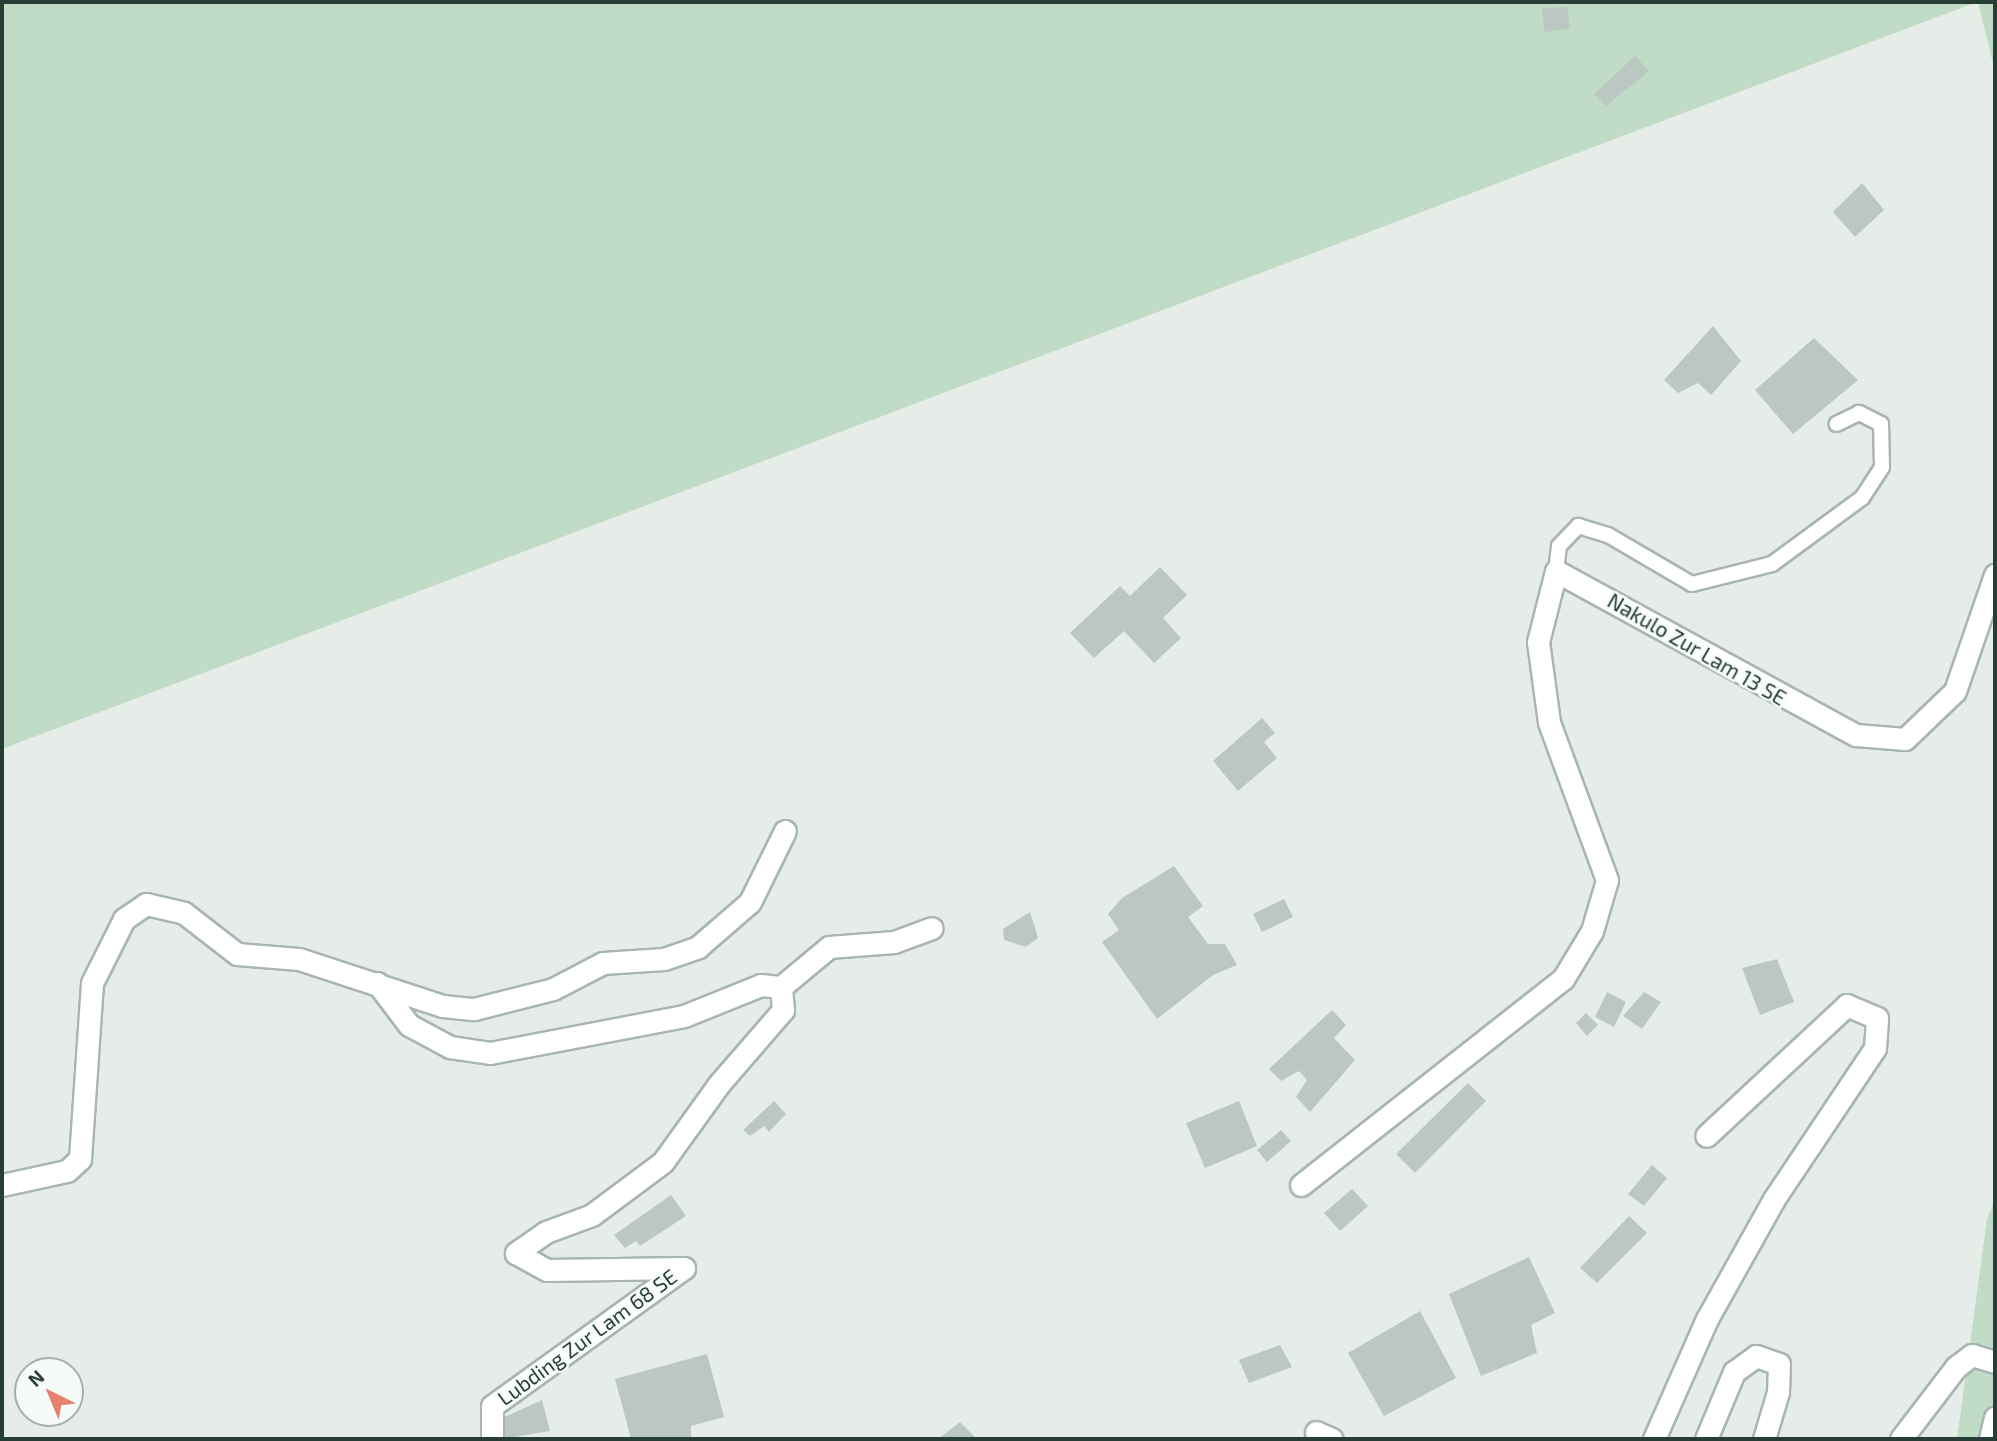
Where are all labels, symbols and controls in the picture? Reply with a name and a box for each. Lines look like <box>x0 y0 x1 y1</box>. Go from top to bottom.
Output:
street label: Nakulo Zur Lam 13 SE <box>1603 587 1791 711</box>
street label: Lubding Zur Lam 68 SE <box>492 1263 682 1411</box>
north arrow <box>14 1357 84 1427</box>
text: N <box>23 1365 49 1391</box>

